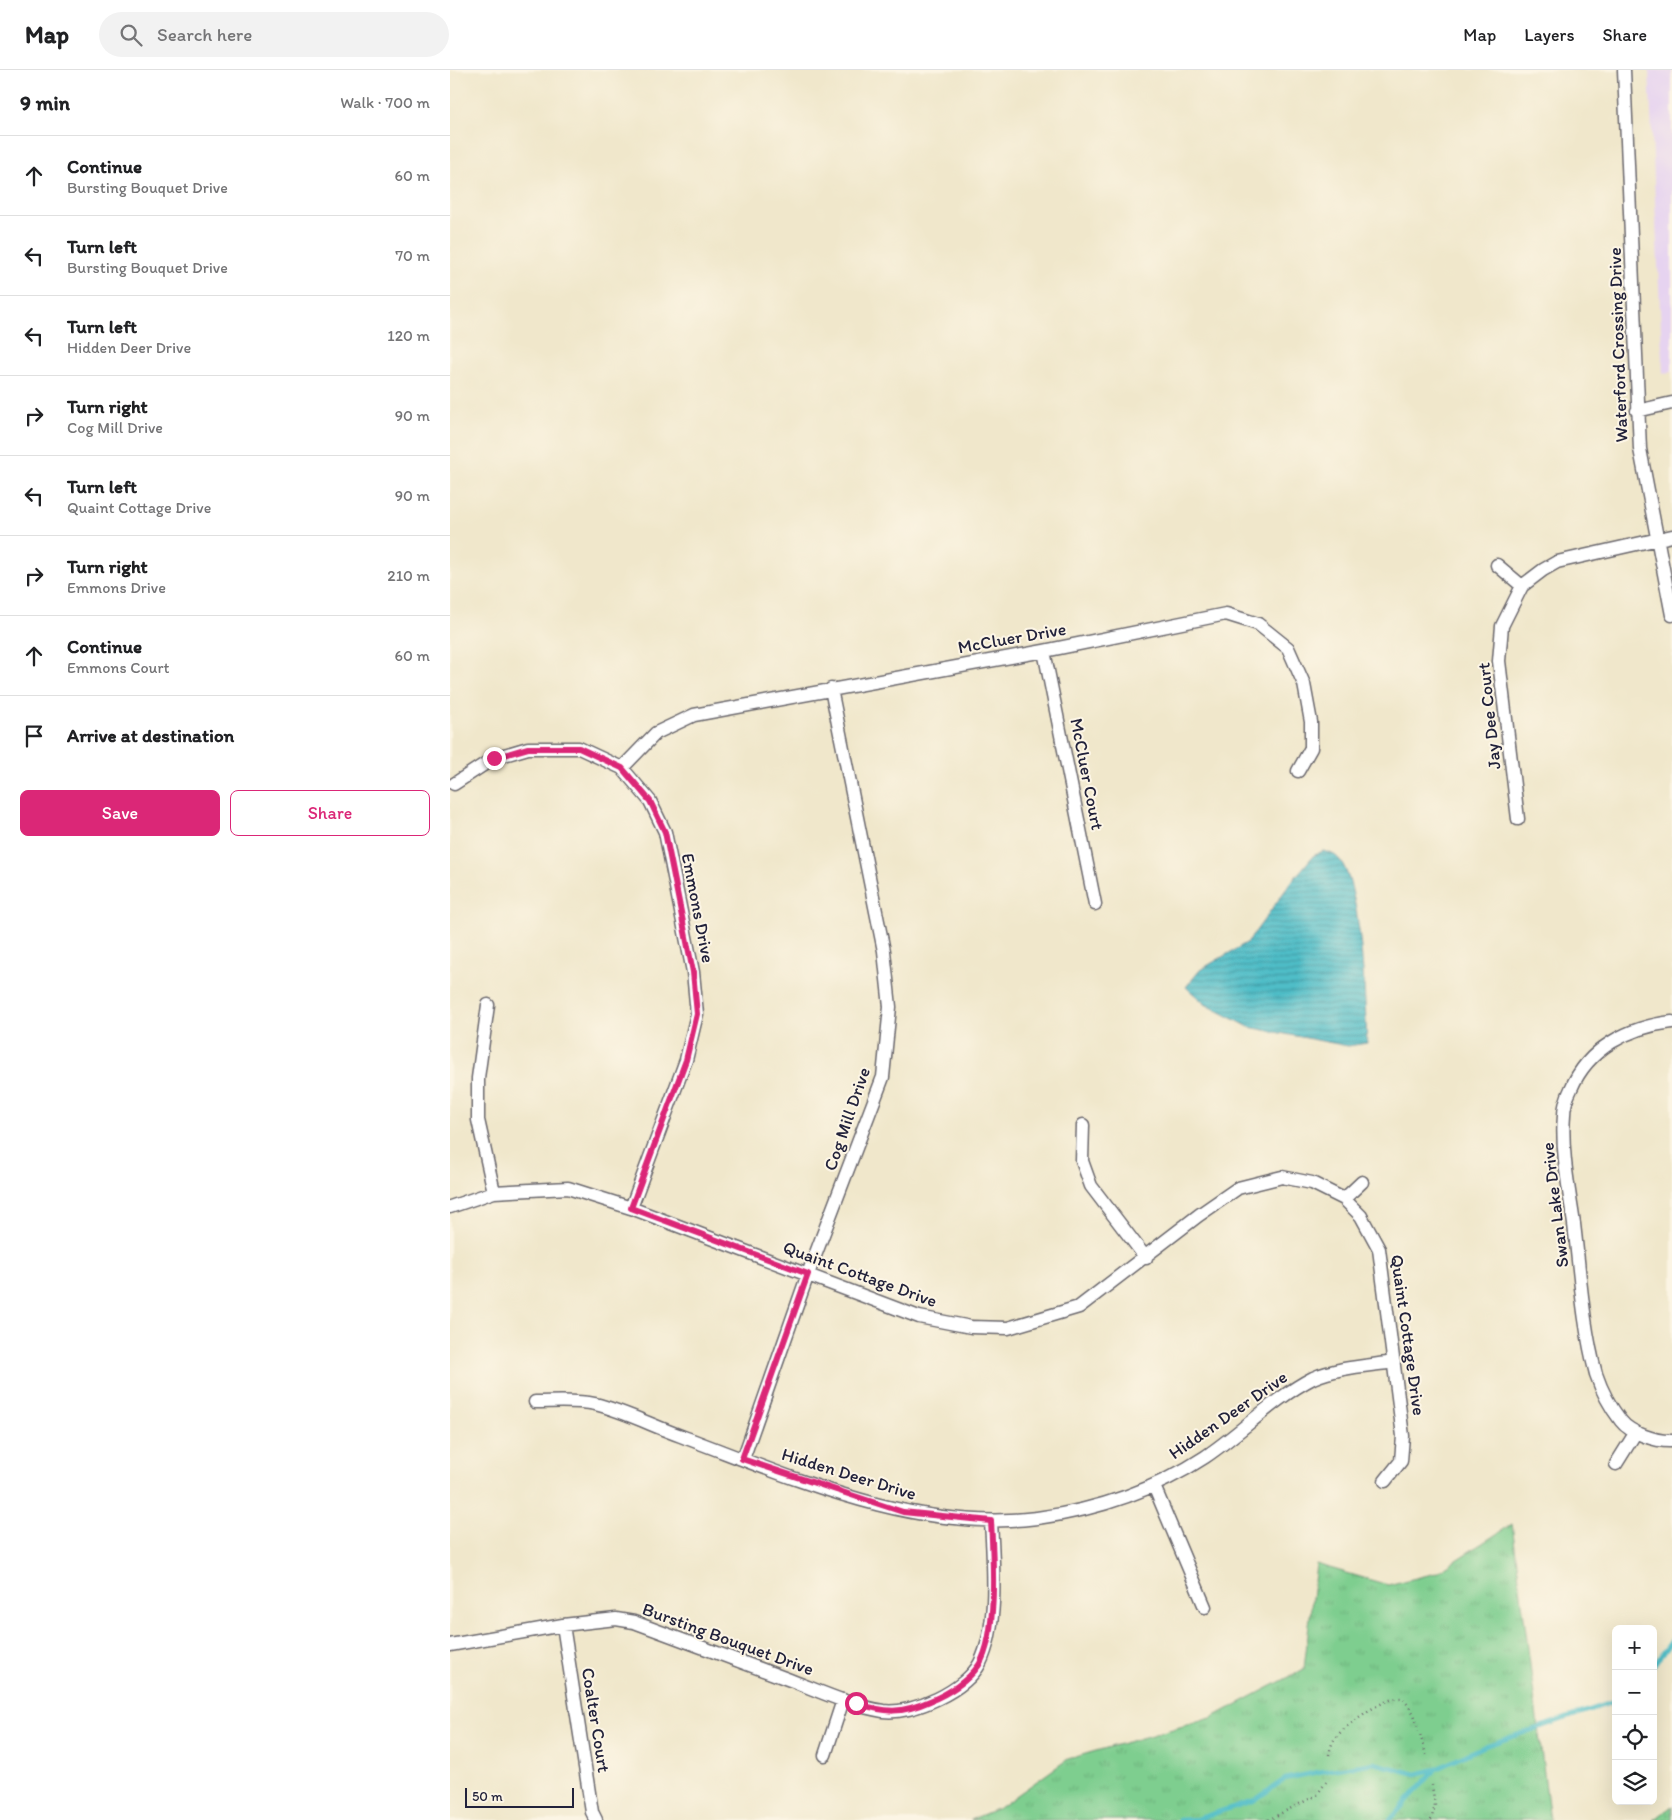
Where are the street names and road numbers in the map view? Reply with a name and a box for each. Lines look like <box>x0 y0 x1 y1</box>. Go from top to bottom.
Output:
street label: Waterford Crossing Drive <box>1604 247 1632 443</box>
street label: McCluer Drive <box>956 618 1068 658</box>
street label: Jay Dee Court <box>1472 661 1506 770</box>
street label: McCluer Court <box>1065 716 1109 832</box>
street label: Emmons Drive <box>677 851 719 965</box>
street label: Cog Mill Drive <box>819 1064 875 1174</box>
street label: Swan Lake Drive <box>1536 1141 1574 1269</box>
street label: Quaint Cottage Drive <box>780 1236 940 1312</box>
street label: Quaint Cottage Drive <box>1386 1253 1430 1417</box>
street label: Hidden Deer Drive <box>1165 1366 1291 1464</box>
street label: Hidden Deer Drive <box>779 1443 919 1505</box>
street label: Bursting Bouquet Drive <box>639 1598 817 1680</box>
street label: Coalter Court <box>577 1666 615 1774</box>

